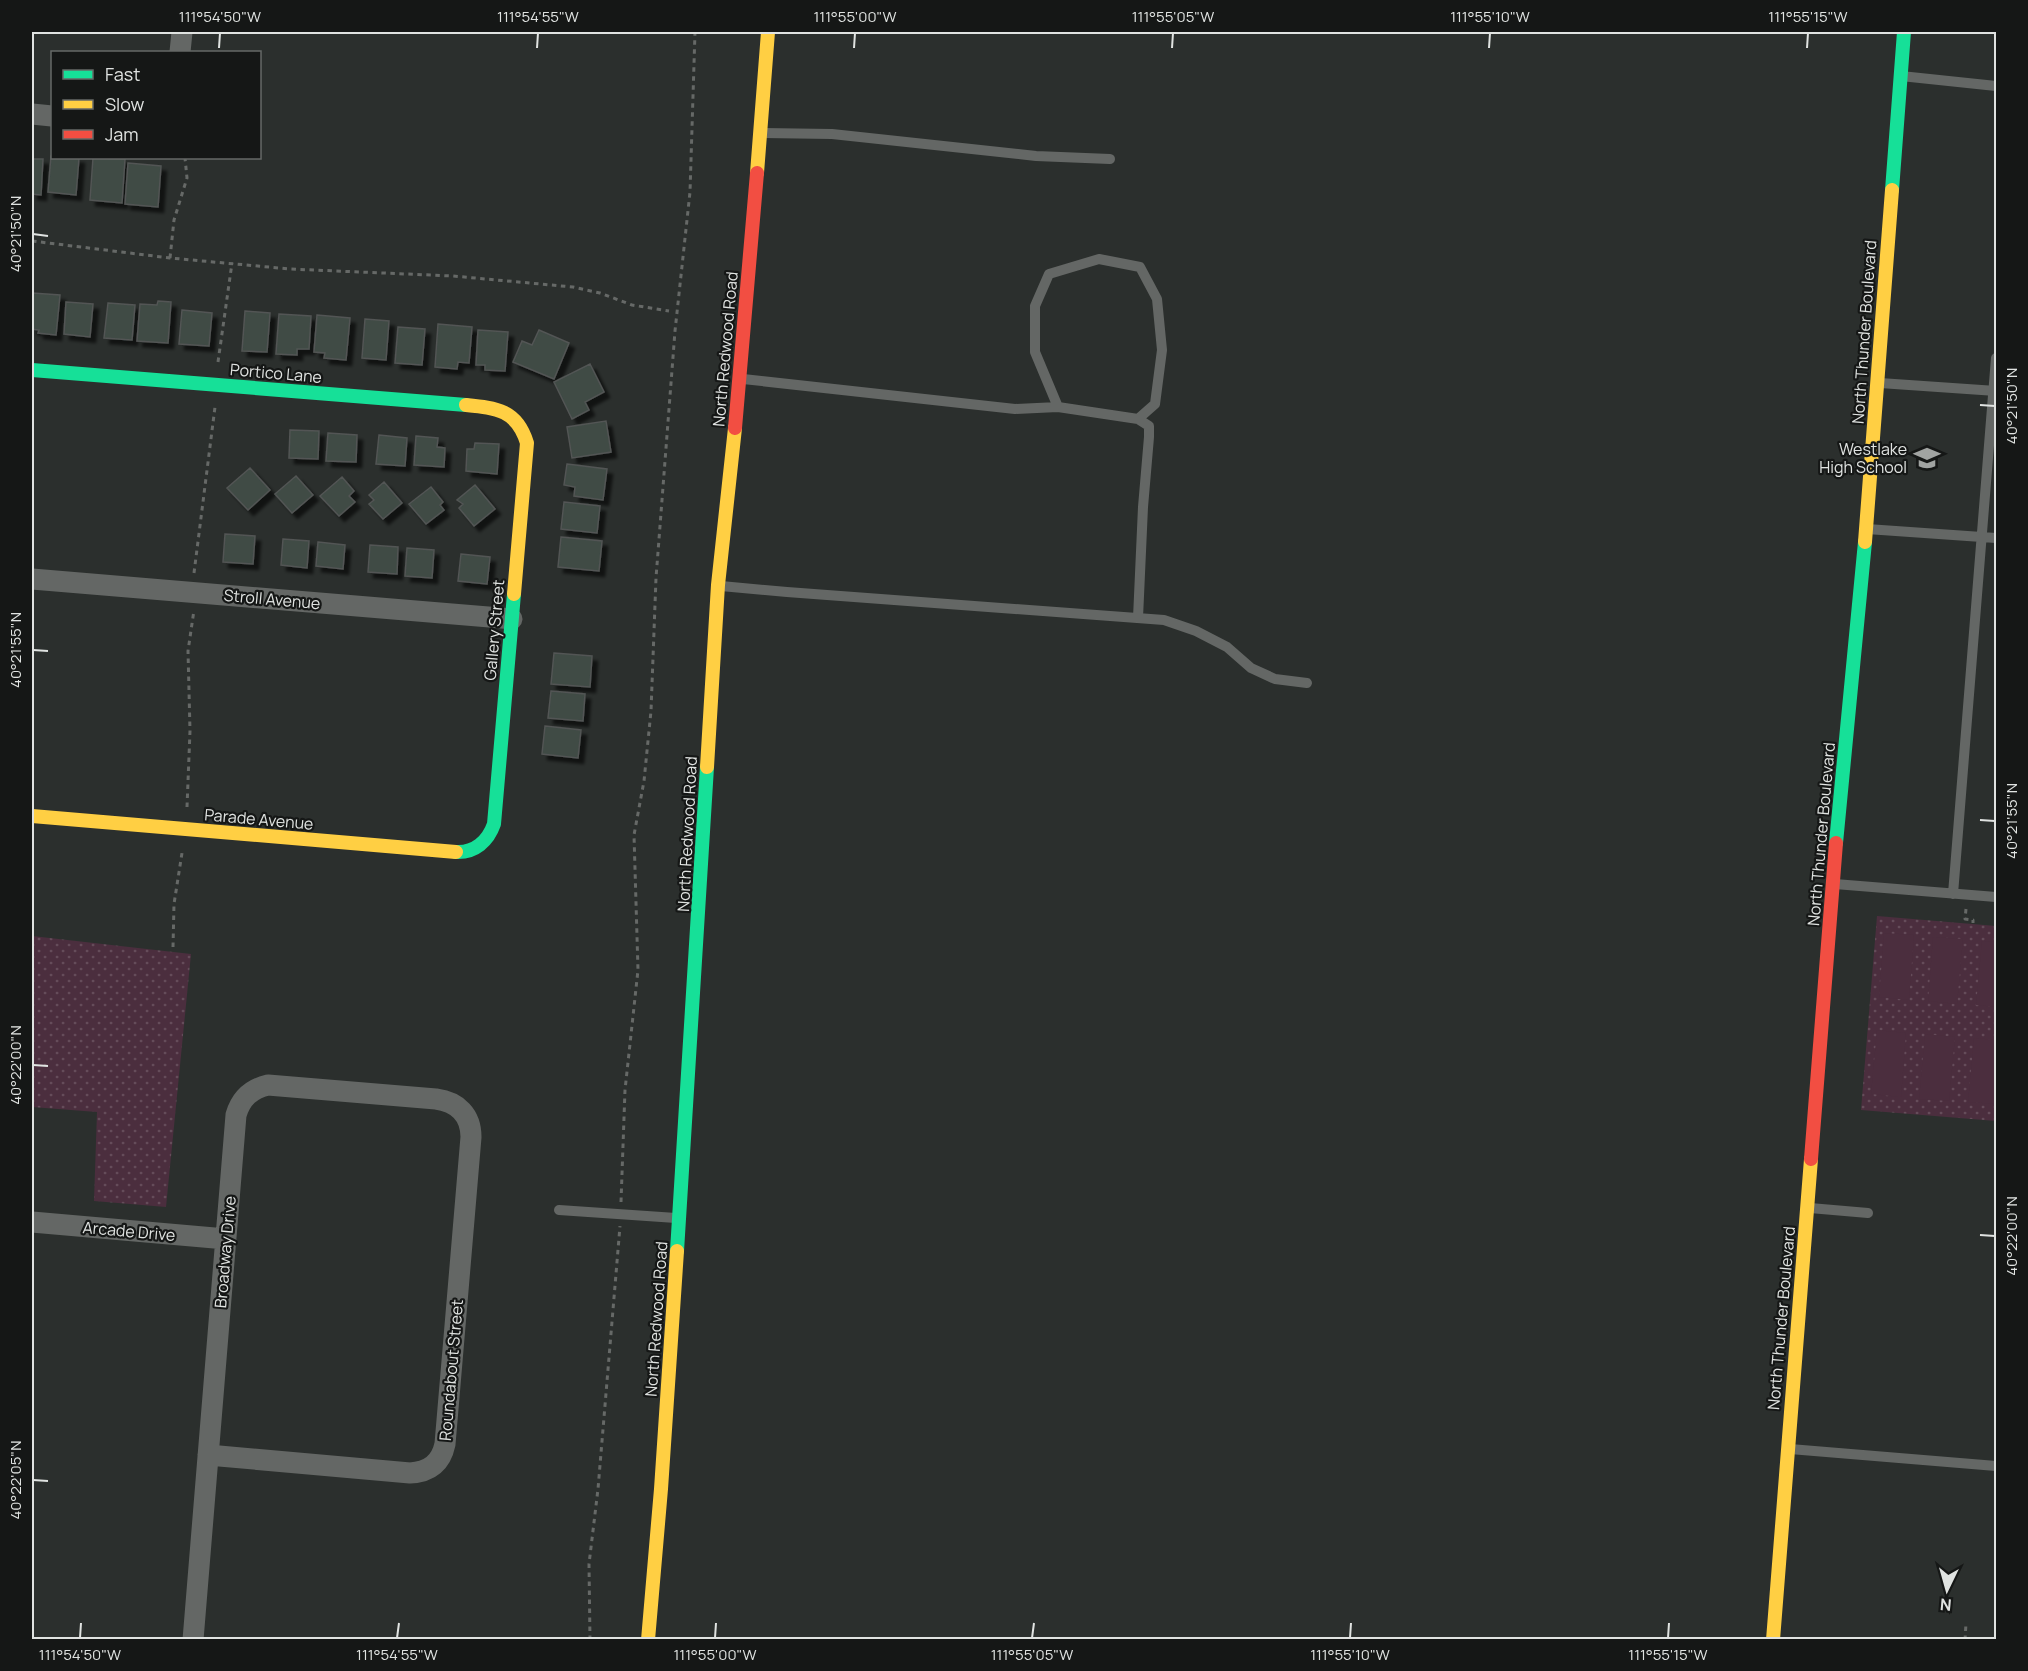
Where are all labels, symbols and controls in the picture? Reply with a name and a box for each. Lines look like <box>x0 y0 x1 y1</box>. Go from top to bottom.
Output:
text: 111°54'50"W <box>179 6 261 27</box>
text: 111°54'55"W <box>497 6 579 27</box>
text: 111°55'00"W <box>813 6 897 27</box>
text: 111°55'05"W <box>1132 6 1214 27</box>
text: 111°55'10"W <box>1450 6 1530 27</box>
text: 111°55'15"W <box>1768 6 1848 27</box>
legend <box>51 51 261 159</box>
text: Fast <box>105 62 140 86</box>
text: Slow <box>105 92 145 116</box>
text: Jam <box>105 122 139 146</box>
text: 40°21'50"N <box>5 196 26 272</box>
street label: North Thunder Boulevard <box>1847 239 1881 425</box>
street label: North Redwood Road <box>707 270 743 428</box>
street label: Portico Lane <box>229 358 323 388</box>
text: 40°21'50"N <box>2001 368 2022 444</box>
place label: Westlake High School <box>1819 438 1907 478</box>
school or university icon: Westlake High School <box>1912 443 1942 473</box>
street label: Gallery Street <box>479 579 509 681</box>
street label: Stroll Avenue <box>223 584 321 614</box>
text: 40°21'55"N <box>5 612 26 688</box>
street label: North Thunder Boulevard <box>1802 741 1840 927</box>
street label: North Redwood Road <box>672 756 702 912</box>
text: 40°21'55"N <box>2001 783 2022 859</box>
street label: Parade Avenue <box>204 803 314 835</box>
text: 40°22'00"N <box>5 1025 26 1105</box>
street label: Broadway Drive <box>209 1195 241 1309</box>
text: 40°22'00"N <box>2001 1196 2022 1276</box>
street label: Arcade Drive <box>82 1216 176 1246</box>
street label: North Thunder Boulevard <box>1762 1225 1800 1411</box>
street label: North Redwood Road <box>640 1241 672 1397</box>
street label: Roundabout Street <box>434 1298 468 1442</box>
text: 40°22'05"N <box>5 1440 26 1520</box>
north arrow <box>1917 1560 1977 1620</box>
text: N <box>1939 1593 1952 1616</box>
text: 111°54'50"W <box>39 1644 121 1665</box>
text: 111°54'55"W <box>356 1644 438 1665</box>
text: 111°55'00"W <box>673 1644 757 1665</box>
text: 111°55'05"W <box>991 1644 1073 1665</box>
text: 111°55'10"W <box>1310 1644 1390 1665</box>
text: 111°55'15"W <box>1628 1644 1708 1665</box>

